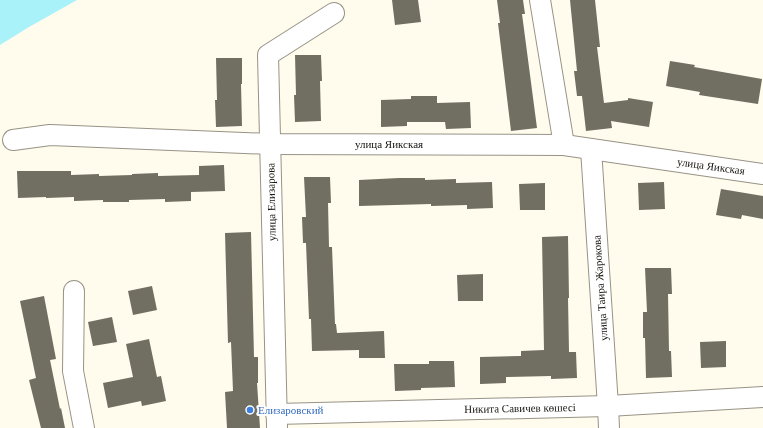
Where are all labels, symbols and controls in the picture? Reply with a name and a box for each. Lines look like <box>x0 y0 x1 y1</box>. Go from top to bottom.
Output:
street label: улица Яикская <box>355 138 423 150</box>
street label: улица Яикская <box>676 155 746 177</box>
street label: улица Елизарова <box>264 163 278 241</box>
street label: улица Таира Жарокова <box>590 235 610 341</box>
street label: Никита Савичев көшесі <box>464 401 576 415</box>
place label: Елизаровский <box>258 404 324 416</box>
marker: Елизаровский <box>245 405 255 415</box>

